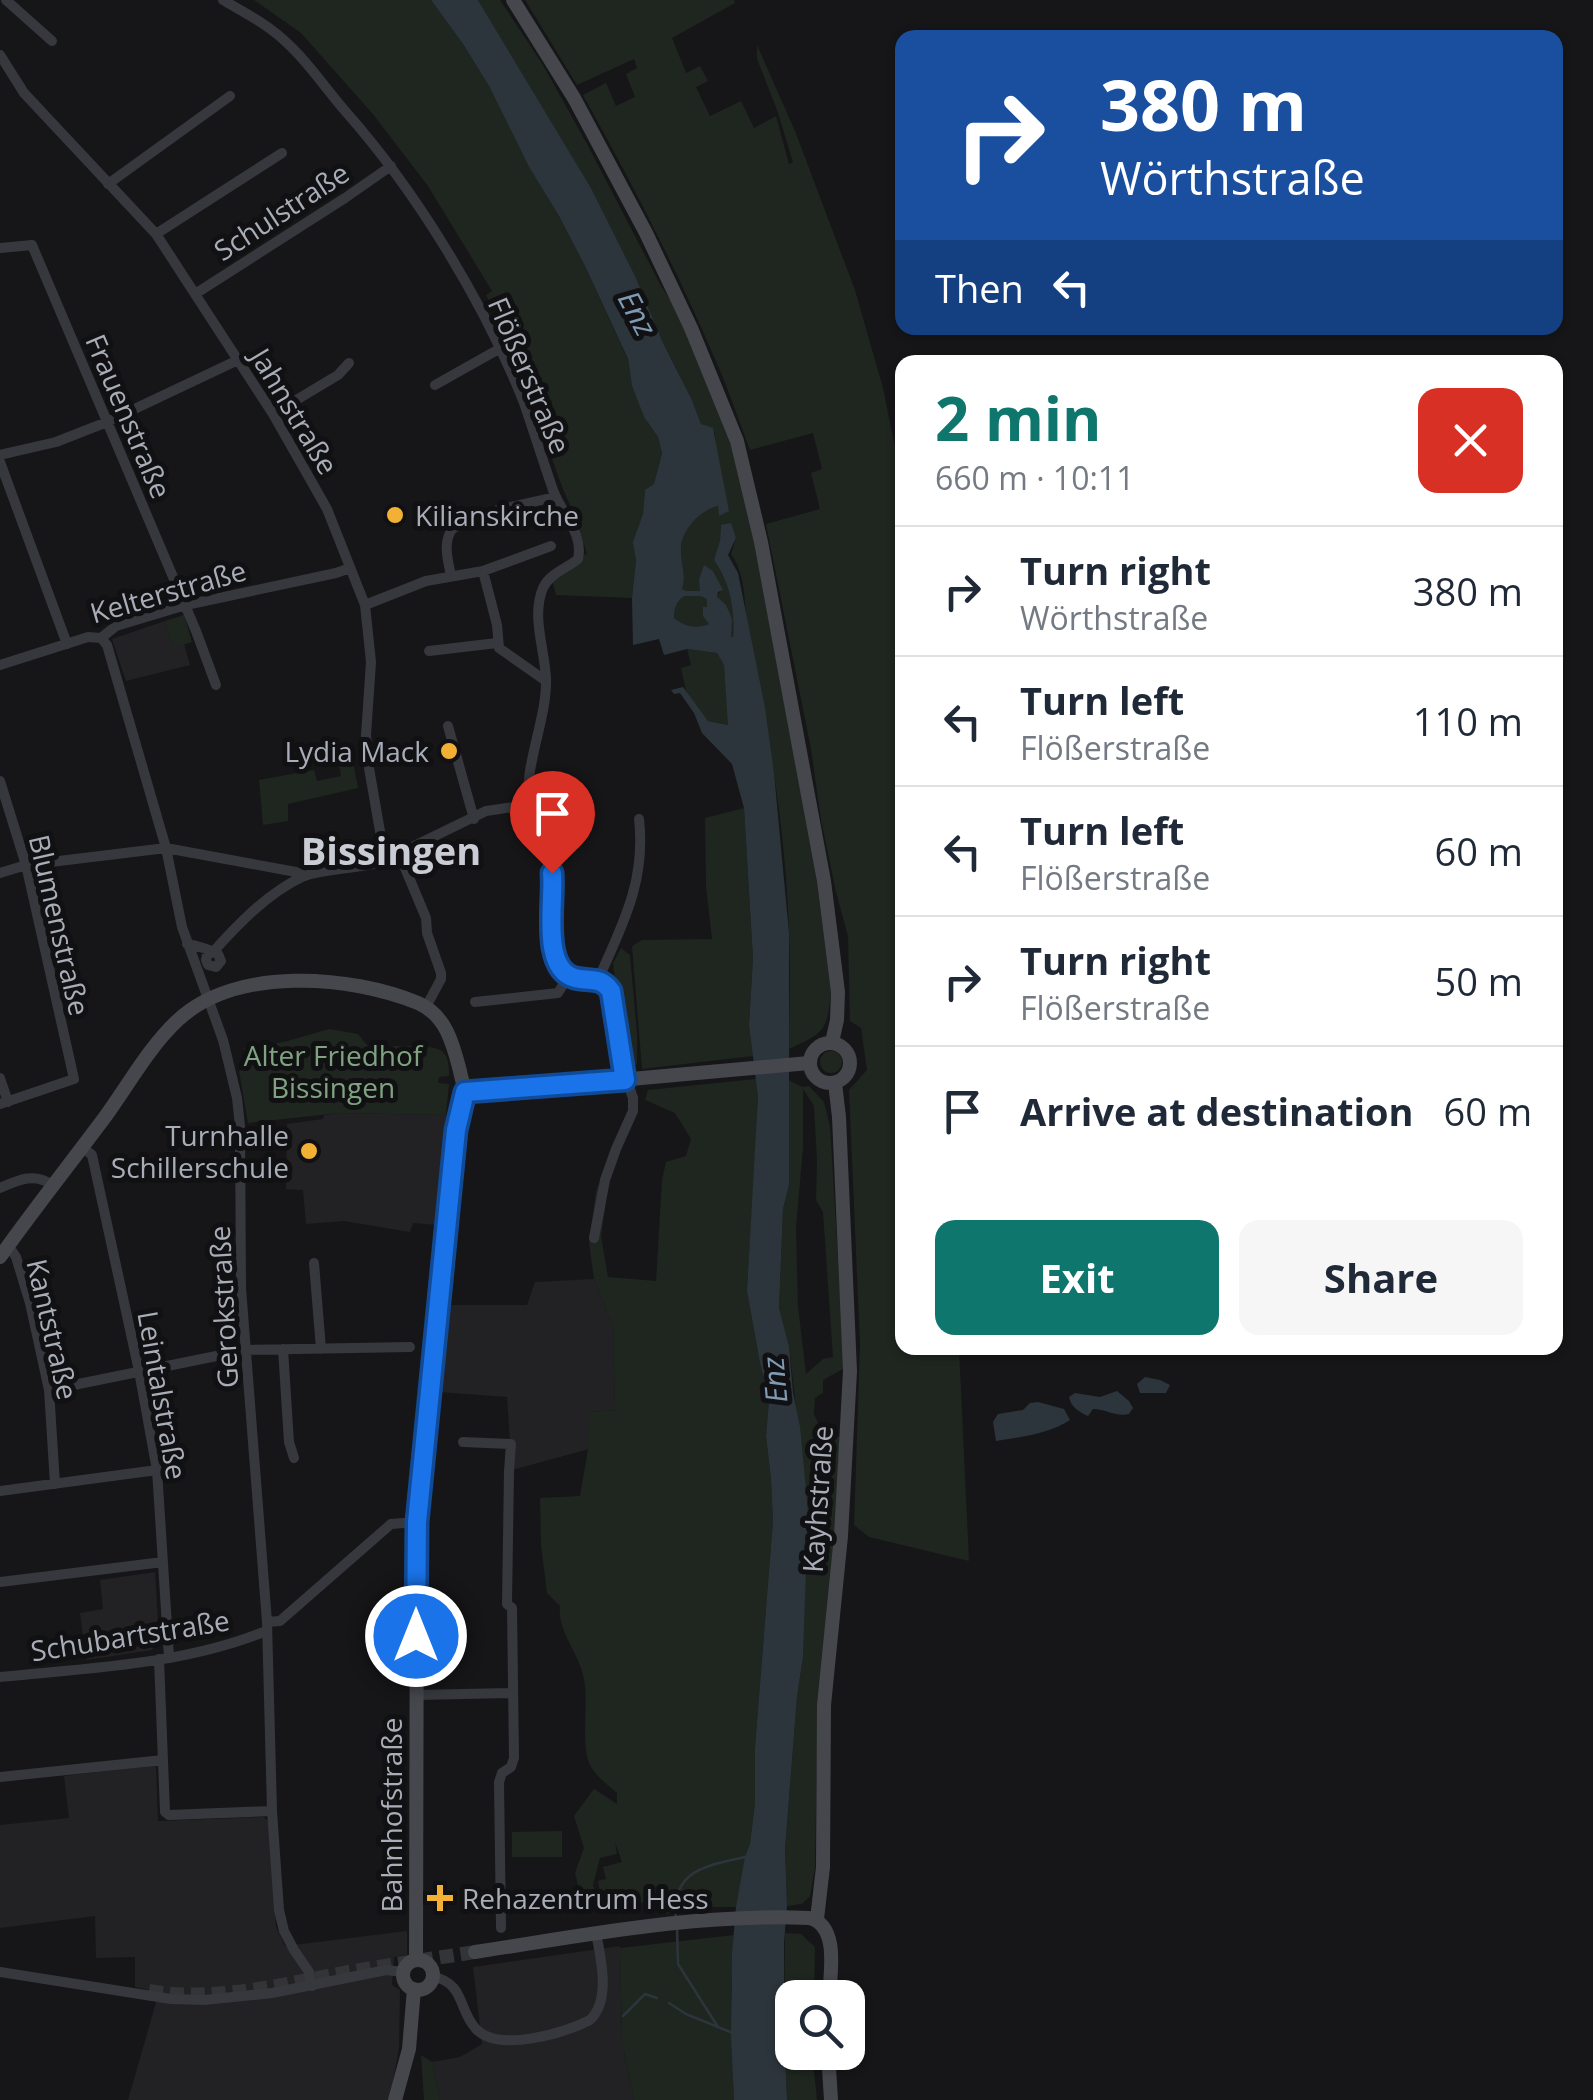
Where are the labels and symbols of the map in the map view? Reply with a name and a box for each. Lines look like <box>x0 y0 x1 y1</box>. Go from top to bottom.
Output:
street label: Schulstraße <box>206 153 356 269</box>
water label: Enz <box>609 283 667 344</box>
street label: Flößerstraße <box>480 291 580 459</box>
street label: Frauenstraße <box>77 328 181 504</box>
street label: Jahnstraße <box>241 338 348 481</box>
place label: Kilianskirche <box>415 496 579 534</box>
marker: Kilianskirche <box>384 504 406 526</box>
street label: Kelterstraße <box>86 551 250 631</box>
place label: Lydia Mack <box>284 732 429 770</box>
marker: Lydia Mack <box>438 740 460 762</box>
pin <box>510 771 595 874</box>
district label: Bissingen <box>301 824 481 876</box>
street label: Blumenstraße <box>21 831 99 1019</box>
park label: Alter Friedhof Bissingen <box>244 1036 424 1106</box>
place label: Turnhalle Schillerschule <box>111 1116 289 1186</box>
marker: Turnhalle Schillerschule <box>298 1140 320 1162</box>
street label: Gerokstraße <box>200 1225 246 1389</box>
street label: Kantstraße <box>18 1255 88 1403</box>
street label: Leintalstraße <box>129 1308 197 1482</box>
water label: Enz <box>752 1355 796 1405</box>
street label: Kayhstraße <box>793 1424 841 1574</box>
position arrow <box>364 1584 468 1688</box>
street label: Schubartstraße <box>28 1601 232 1669</box>
street label: Bahnhofstraße <box>372 1718 410 1912</box>
place label: Rehazentrum Hess <box>462 1879 709 1917</box>
marker: Rehazentrum Hess <box>427 1885 453 1911</box>

